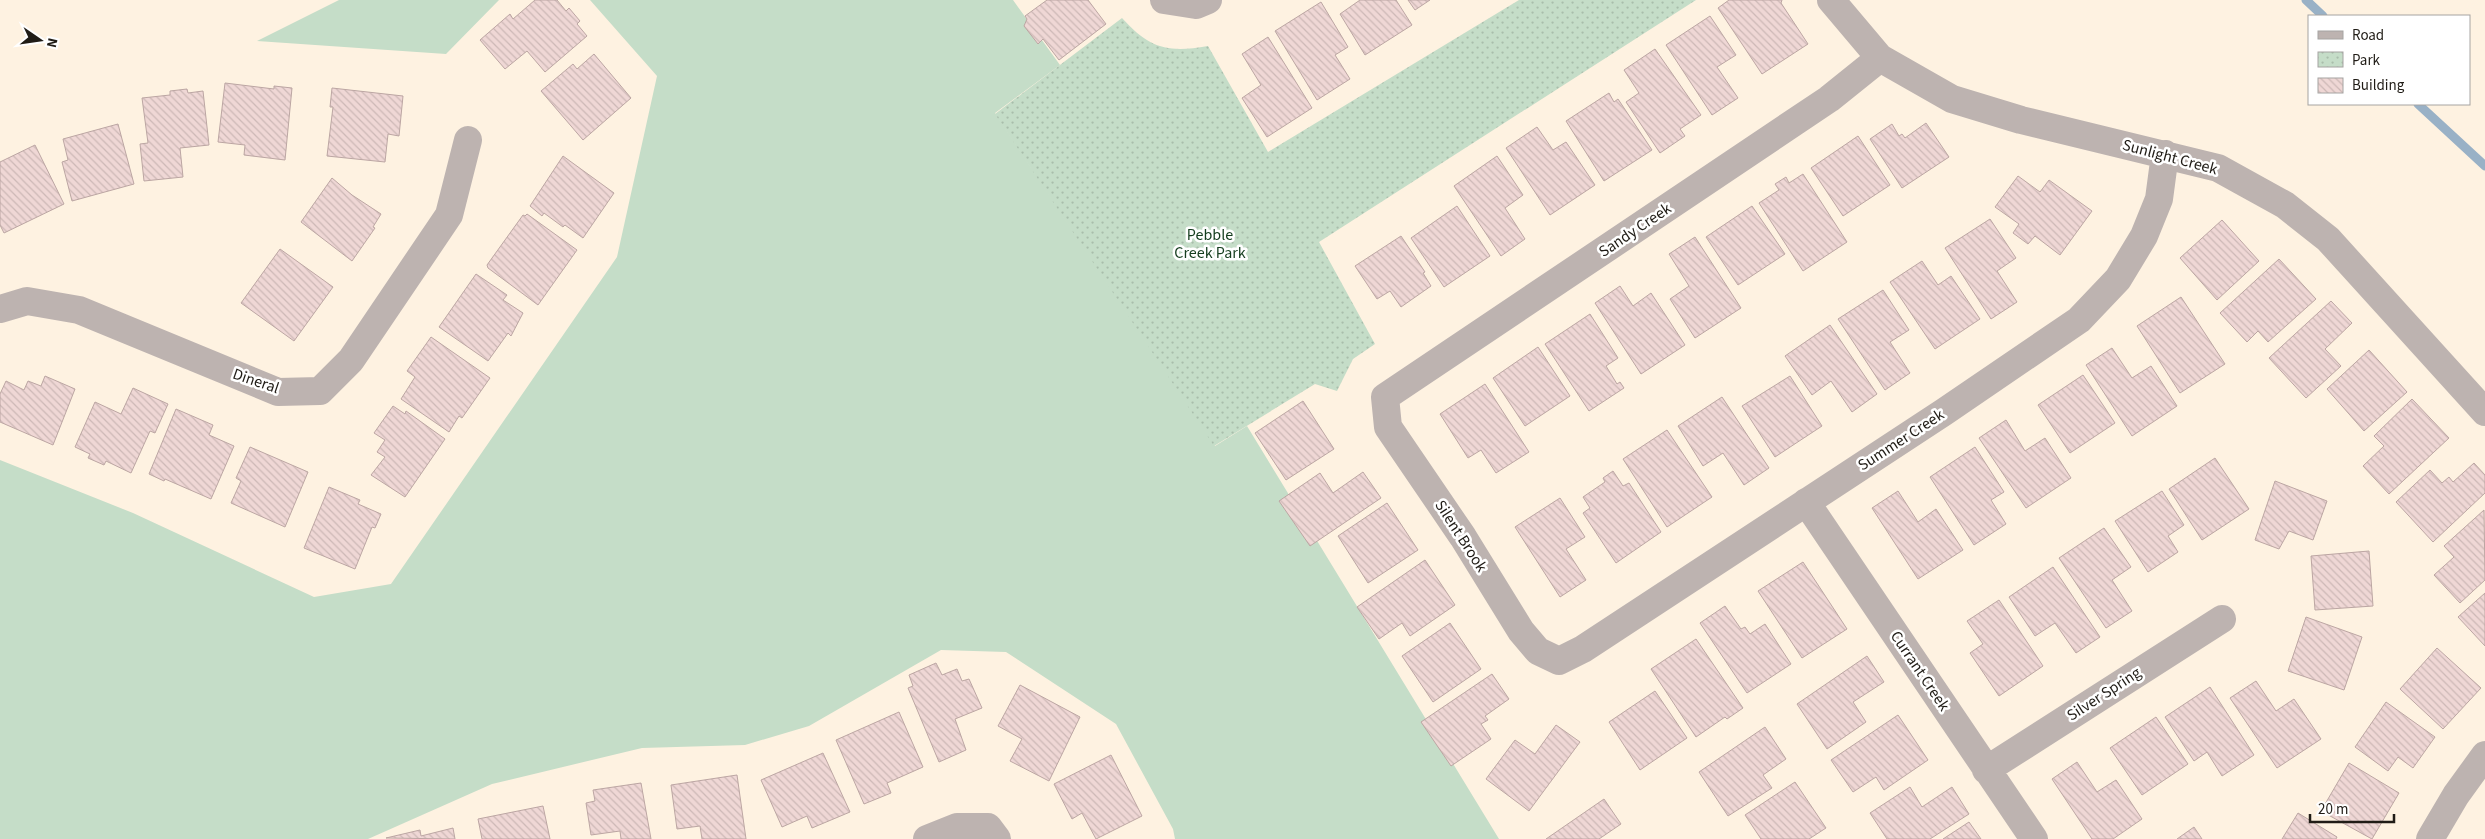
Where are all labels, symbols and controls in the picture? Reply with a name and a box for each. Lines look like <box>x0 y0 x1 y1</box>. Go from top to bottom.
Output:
north arrow <box>15 15 65 65</box>
legend <box>2308 15 2470 105</box>
text: Road <box>2352 25 2384 46</box>
text: N <box>41 36 62 49</box>
text: Park <box>2352 50 2381 71</box>
text: Building <box>2352 75 2405 96</box>
street label: Sunlight Creek <box>2120 134 2220 180</box>
street label: Sandy Creek <box>1594 198 1676 262</box>
park label: Pebble Creek Park <box>1174 224 1246 264</box>
street label: Dineral <box>230 363 282 399</box>
street label: Summer Creek <box>1854 404 1948 476</box>
street label: Silent Brook <box>1429 496 1493 576</box>
street label: Currant Creek <box>1885 627 1955 715</box>
street label: Silver Spring <box>2063 662 2145 726</box>
scale bar <box>2310 792 2394 824</box>
text: 20 m <box>2318 799 2348 820</box>

